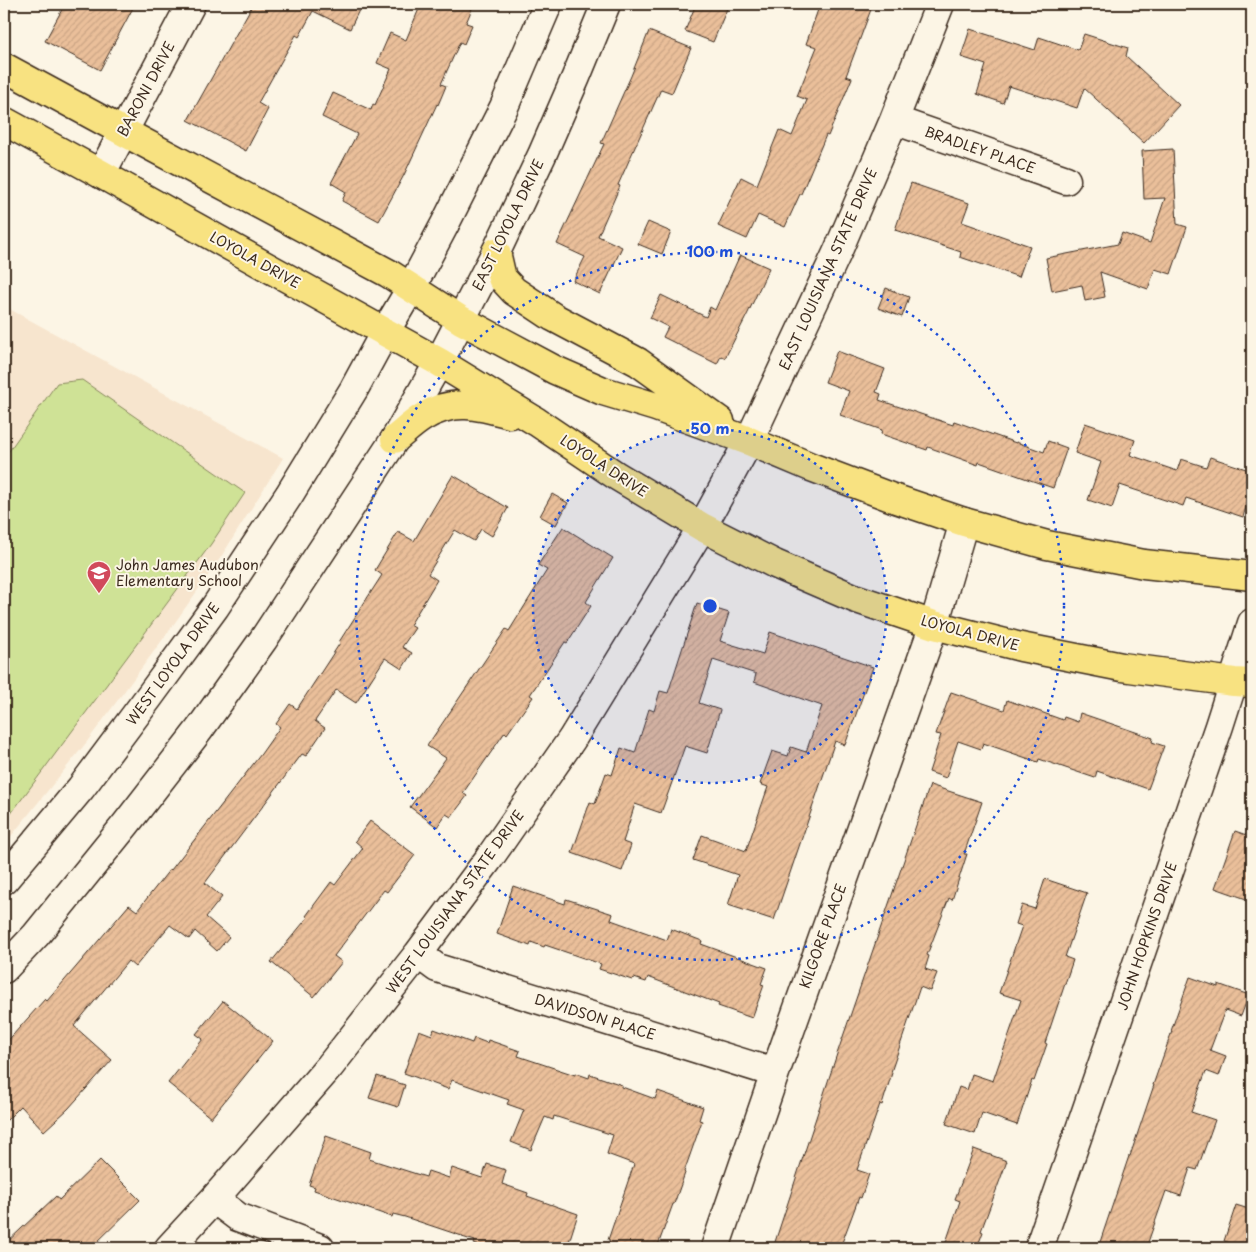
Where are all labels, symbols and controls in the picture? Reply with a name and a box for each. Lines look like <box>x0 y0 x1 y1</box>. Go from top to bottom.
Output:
street label: BARONI DRIVE <box>112 37 180 140</box>
street label: BRADLEY PLACE <box>922 121 1038 178</box>
street label: EAST LOYOLA DRIVE <box>467 155 549 294</box>
street label: EAST LOUISIANA STATE DRIVE <box>773 164 882 373</box>
street label: LOYOLA DRIVE <box>206 226 305 293</box>
text: 100 m <box>687 239 733 262</box>
text: 50 m <box>691 416 729 439</box>
street label: LOYOLA DRIVE <box>556 429 652 502</box>
place label: John James Audubon Elementary School <box>116 554 259 591</box>
school or university icon: John James Audubon Elementary School <box>86 560 112 594</box>
centre of rings <box>701 597 719 615</box>
street label: WEST LOYOLA DRIVE <box>121 598 224 729</box>
street label: LOYOLA DRIVE <box>919 609 1022 656</box>
street label: WEST LOUISIANA STATE DRIVE <box>381 805 529 998</box>
street label: JOHN HOPKINS DRIVE <box>1111 859 1182 1013</box>
street label: KILGORE PLACE <box>794 880 851 991</box>
street label: DAVIDSON PLACE <box>532 988 658 1045</box>

